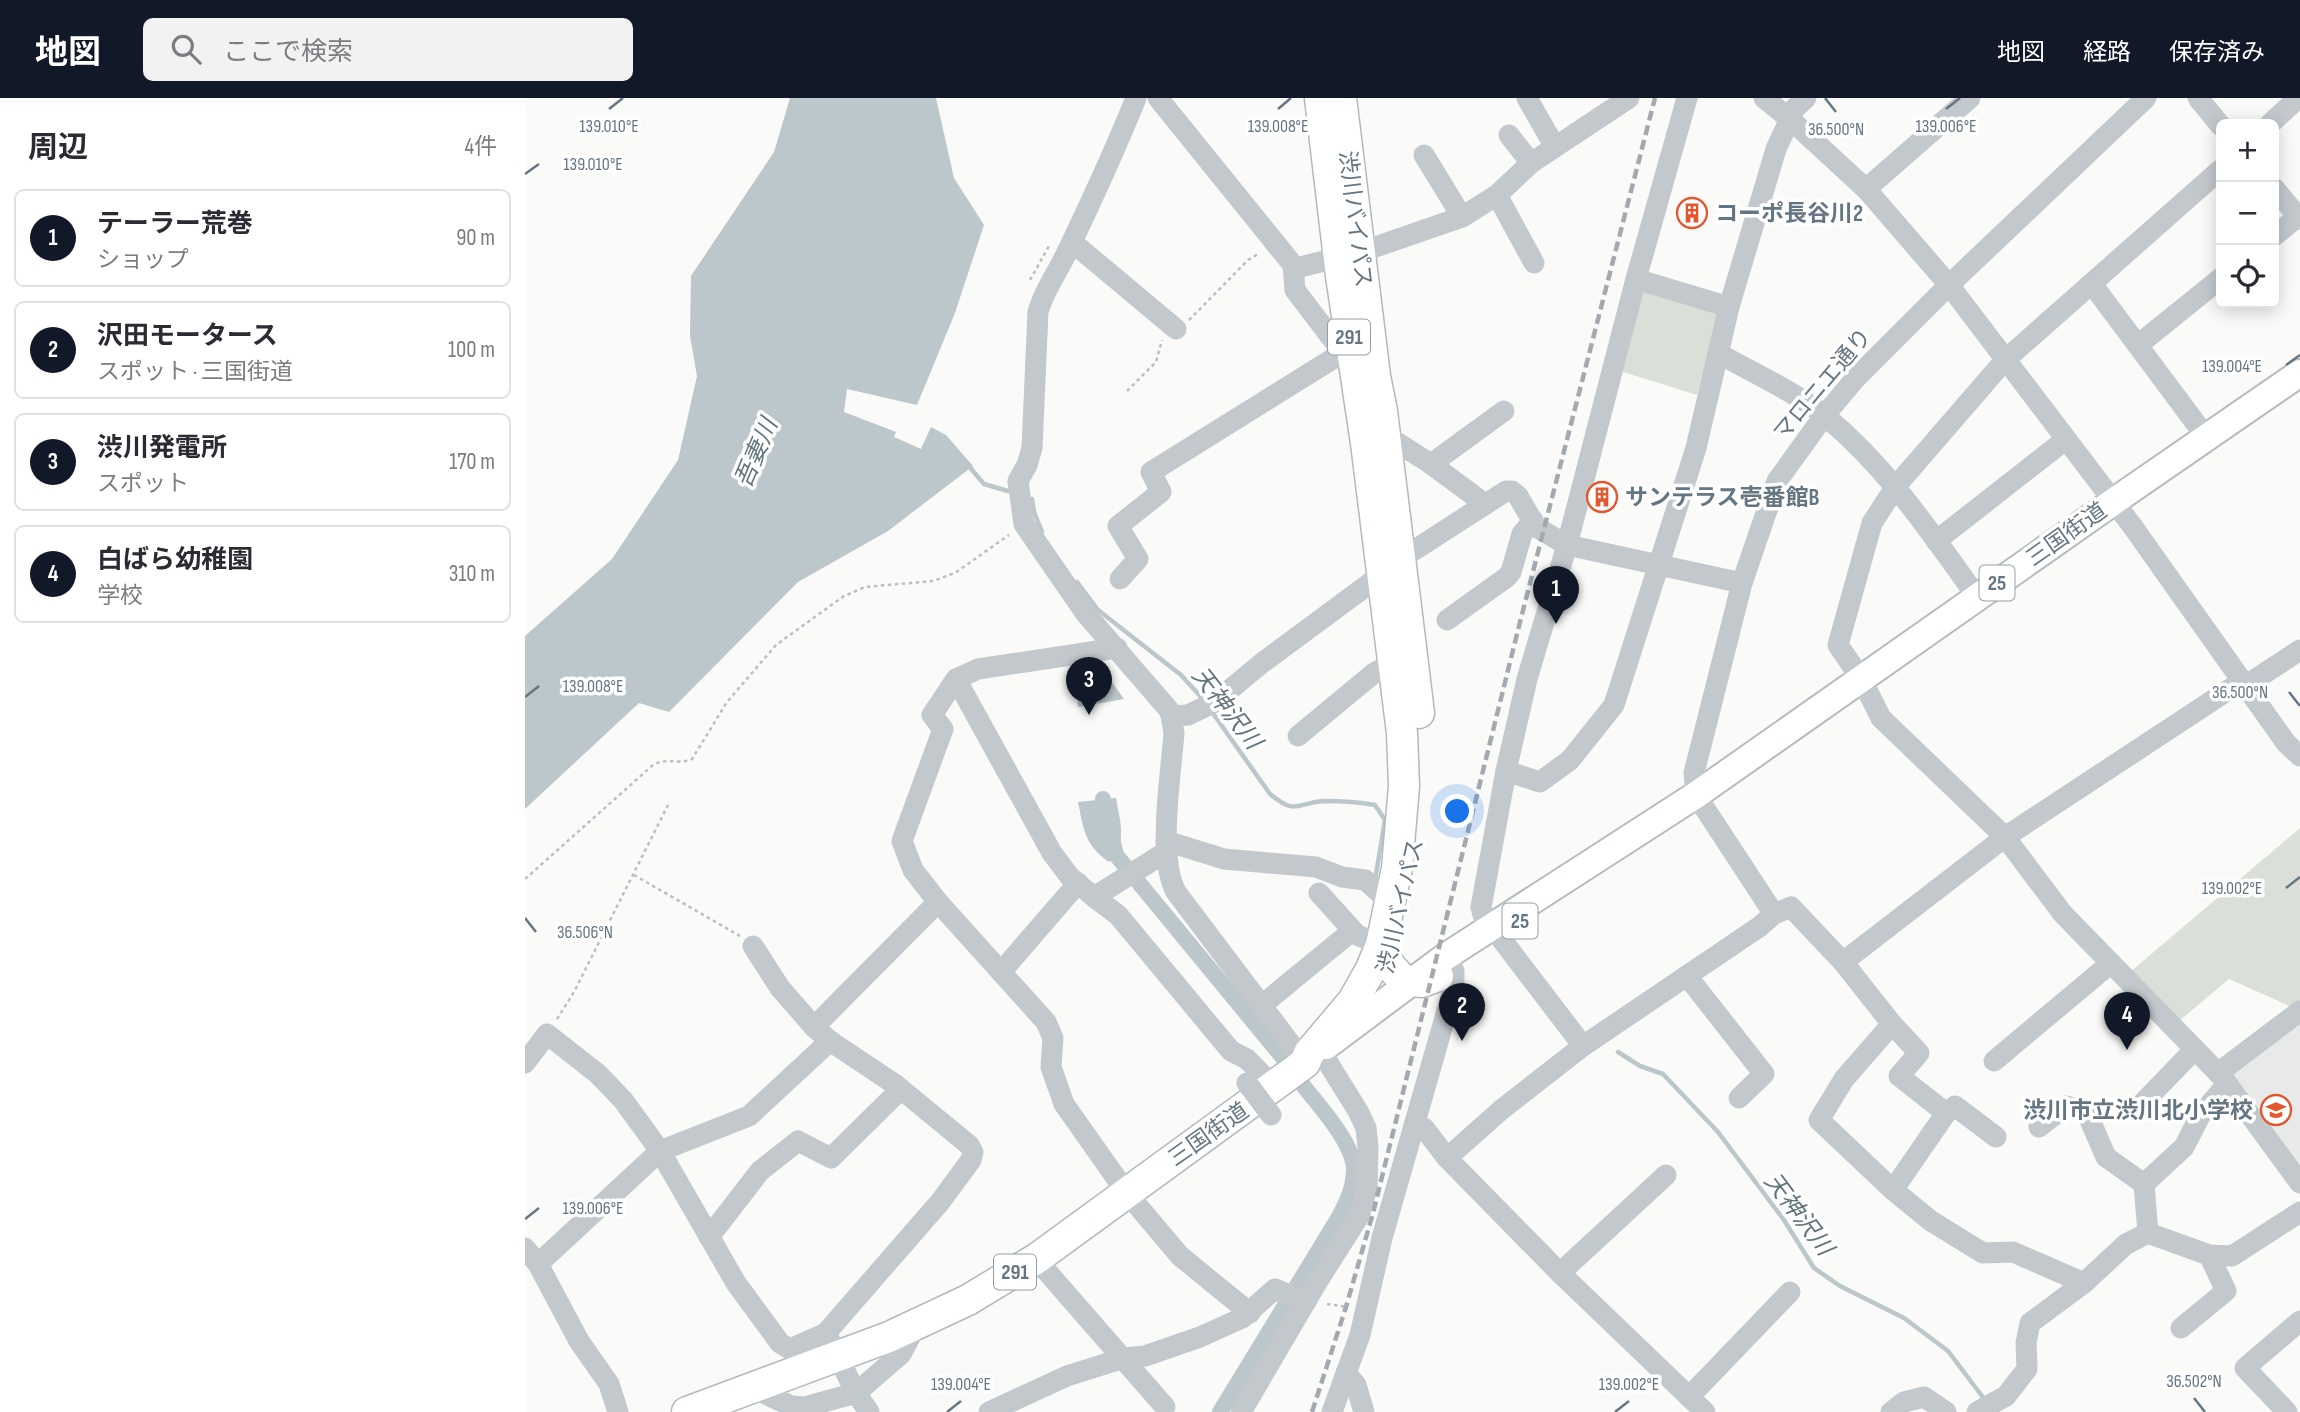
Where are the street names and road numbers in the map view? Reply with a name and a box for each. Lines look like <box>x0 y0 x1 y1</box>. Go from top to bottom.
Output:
street label: 渋川バイパス <box>1333 149 1377 289</box>
road number: 291 <box>1328 320 1370 354</box>
street label: マロニエ通り <box>1768 323 1878 446</box>
street label: 三国街道 <box>2021 497 2112 573</box>
road number: 25 <box>1979 566 2015 601</box>
street label: 渋川バイパス <box>1372 836 1430 976</box>
road number: 25 <box>1503 904 1537 938</box>
street label: 三国街道 <box>1163 1097 1254 1173</box>
road number: 291 <box>994 1254 1036 1290</box>

